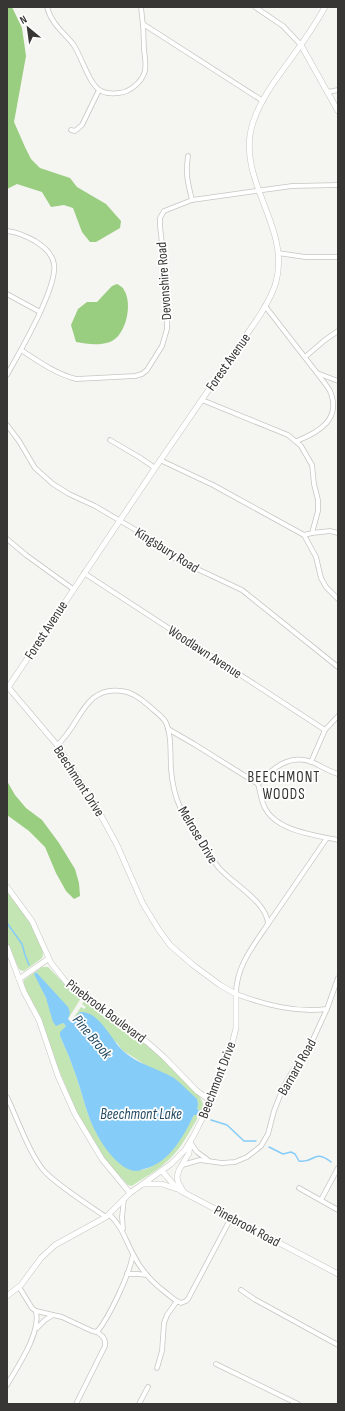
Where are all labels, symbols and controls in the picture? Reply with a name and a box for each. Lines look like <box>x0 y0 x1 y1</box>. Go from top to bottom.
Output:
north arrow <box>8 8 48 48</box>
text: N <box>18 13 29 27</box>
street label: Devonshire Road <box>153 241 175 321</box>
street label: Forest Avenue <box>202 330 254 394</box>
street label: Kingsbury Road <box>132 524 202 576</box>
street label: Forest Avenue <box>21 598 71 662</box>
street label: Woodlawn Avenue <box>165 622 245 682</box>
street label: Beechmont Drive <box>50 742 108 820</box>
district label: BEECHMONT WOODS <box>248 768 320 804</box>
street label: Melrose Drive <box>174 803 222 867</box>
street label: Pinebrook Boulevard <box>63 976 149 1047</box>
water label: Pine Brook <box>68 1011 116 1063</box>
street label: Barnard Road <box>274 1036 320 1098</box>
street label: Beechmont Drive <box>195 1039 239 1121</box>
water label: Beechmont Lake <box>100 1105 182 1124</box>
street label: Pinebrook Road <box>211 1202 283 1251</box>

